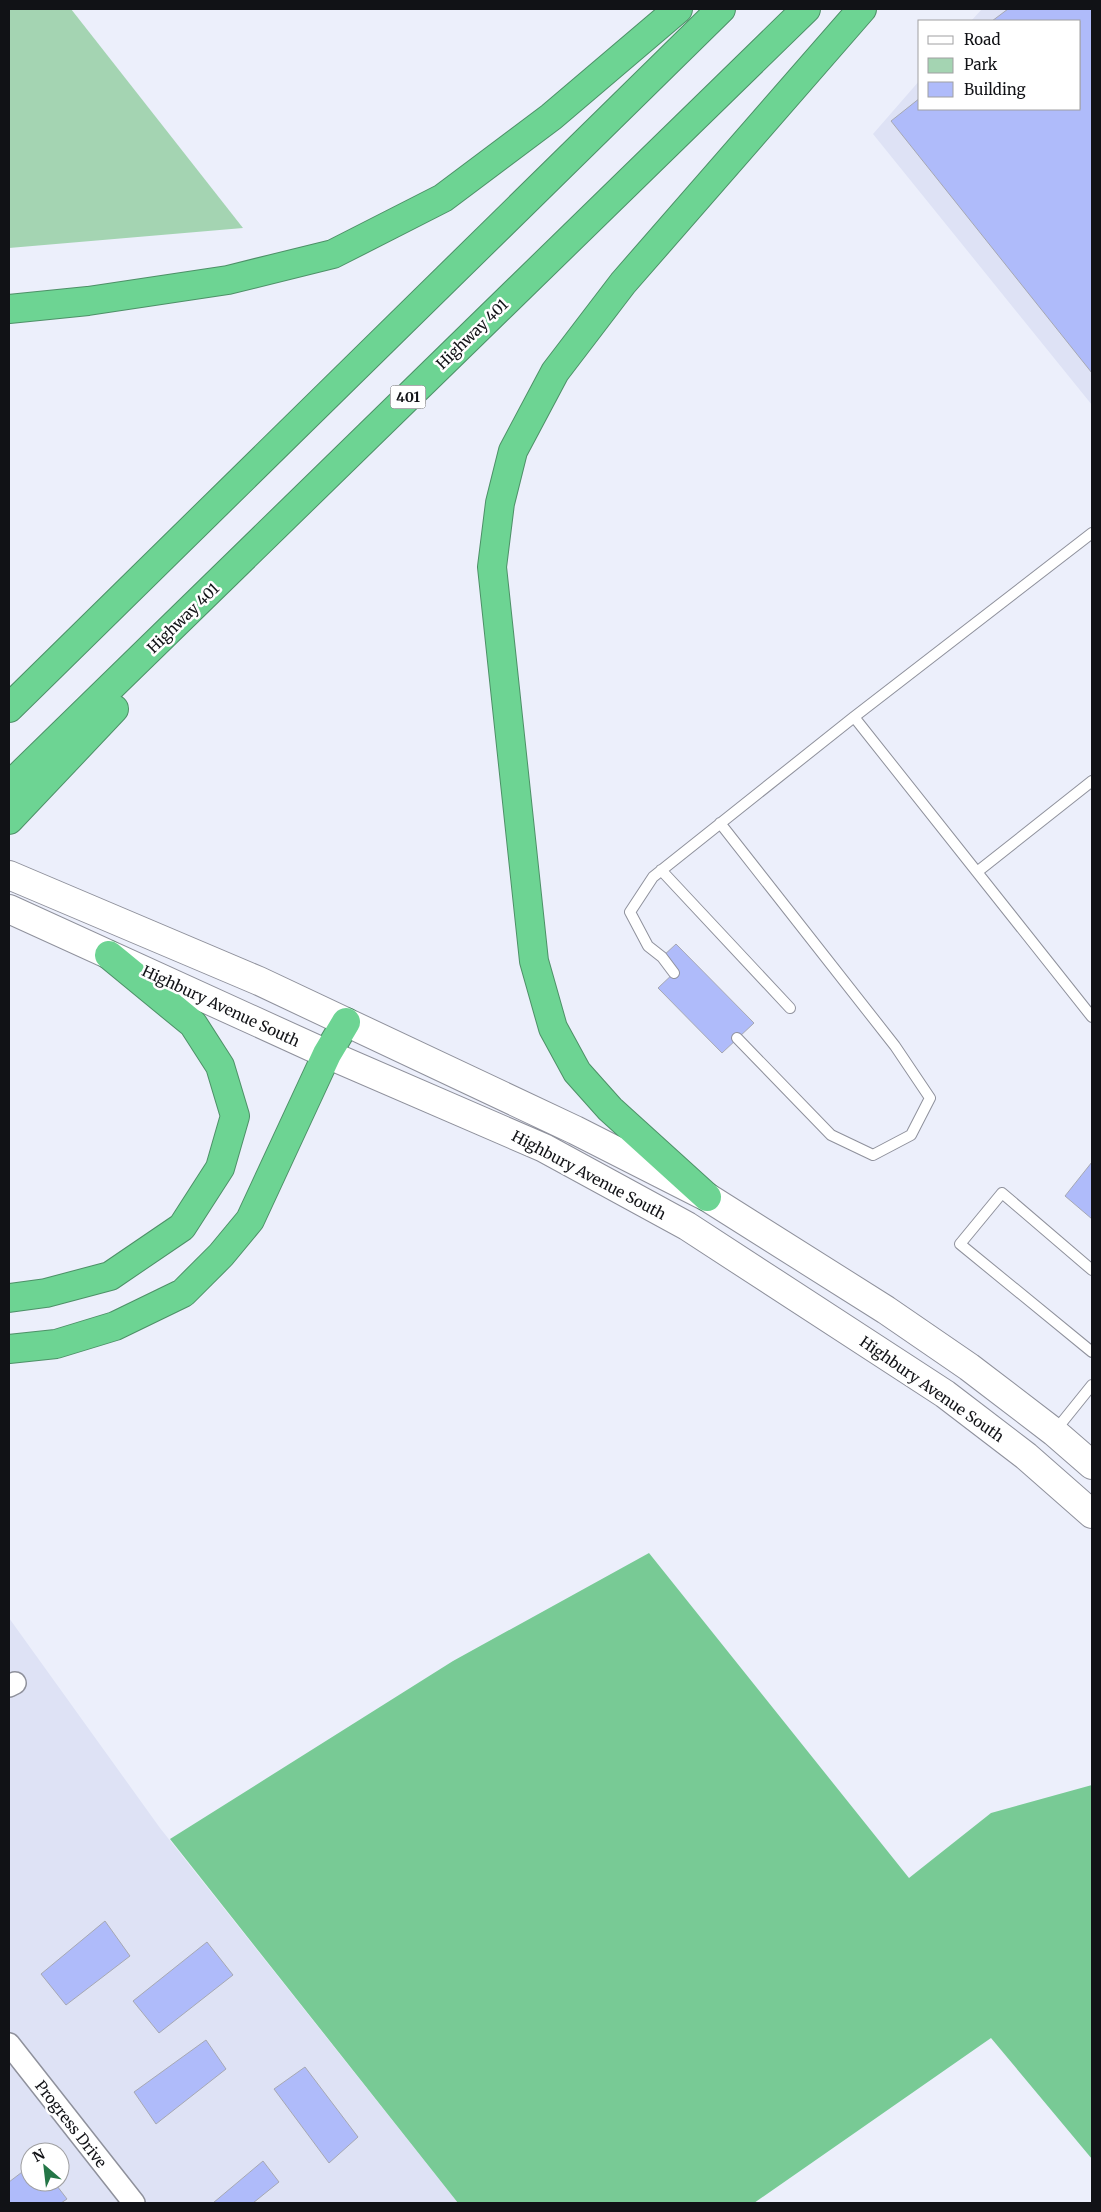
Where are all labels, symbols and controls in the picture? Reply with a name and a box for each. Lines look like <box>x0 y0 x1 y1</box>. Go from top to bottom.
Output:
legend <box>918 20 1081 110</box>
text: Road <box>964 30 1000 49</box>
text: Park <box>964 55 998 74</box>
text: Building <box>964 80 1026 99</box>
street label: Highway 401 <box>432 295 512 373</box>
road number: 401 <box>390 386 426 408</box>
street label: Highway 401 <box>143 579 223 657</box>
street label: Highbury Avenue South <box>139 961 303 1051</box>
street label: Highbury Avenue South <box>509 1126 669 1224</box>
street label: Highbury Avenue South <box>856 1332 1008 1446</box>
street label: Progress Drive <box>31 2077 111 2172</box>
north arrow <box>20 2142 70 2192</box>
text: N <box>30 2145 48 2166</box>

